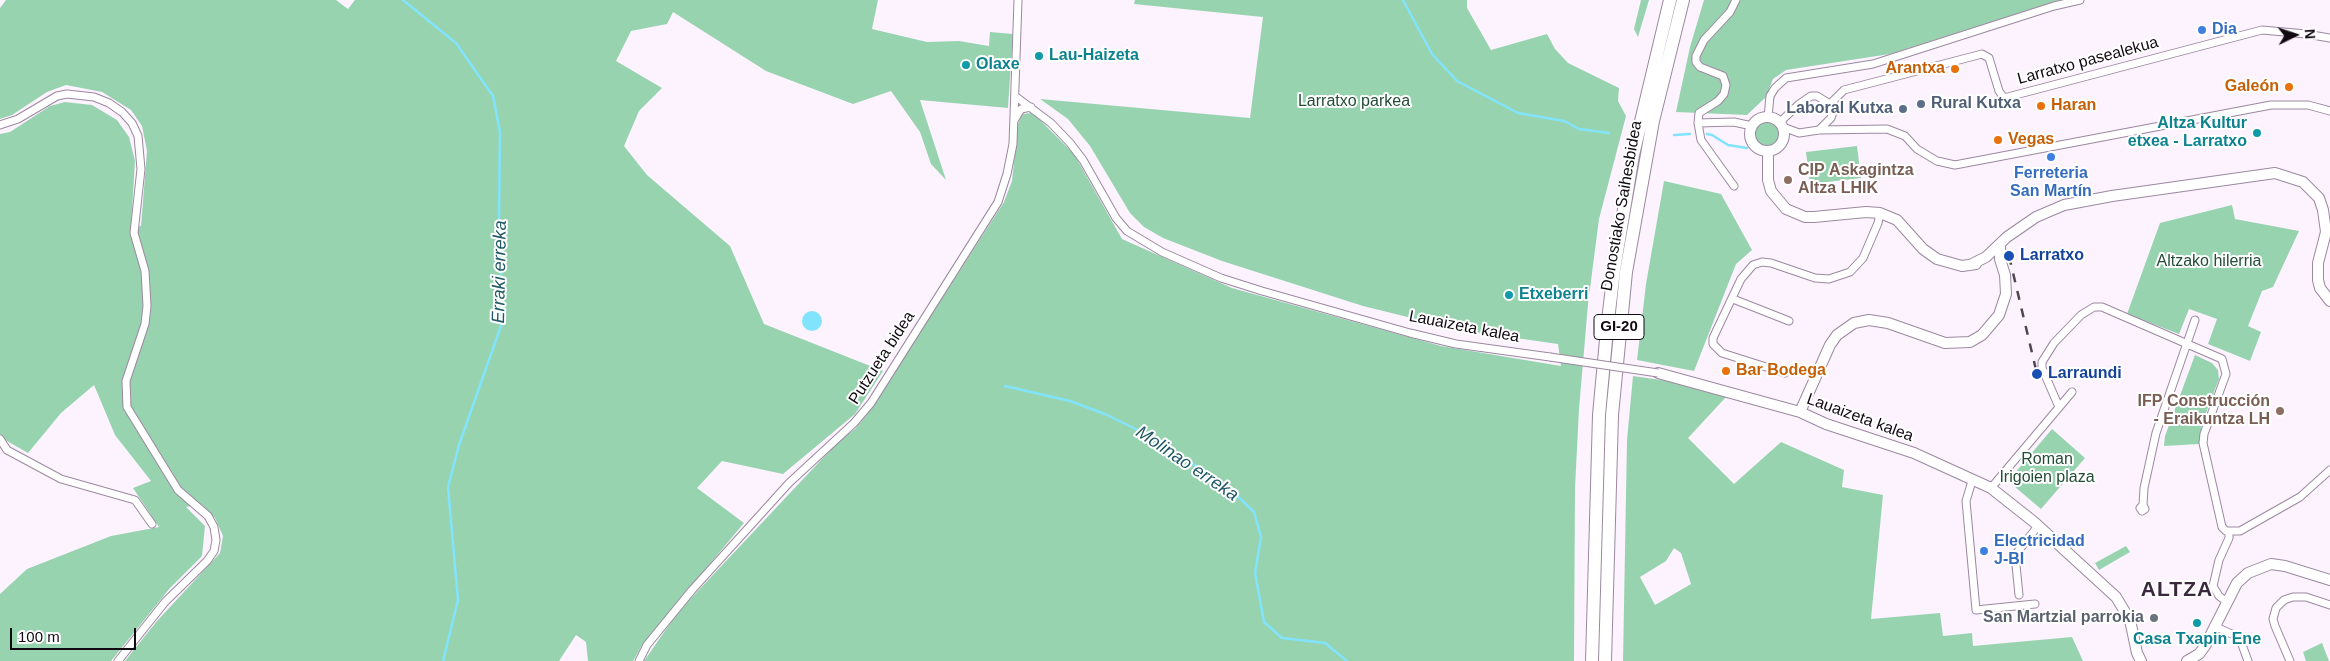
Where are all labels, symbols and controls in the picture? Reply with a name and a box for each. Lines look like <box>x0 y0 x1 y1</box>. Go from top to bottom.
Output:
north arrow <box>2270 10 2320 60</box>
place label: Dia <box>2212 20 2237 40</box>
marker: Dia <box>2196 24 2208 36</box>
text: N <box>2302 28 2318 40</box>
street label: Larratxo pasealekua <box>2015 33 2161 89</box>
place label: Lau-Haizeta <box>1049 46 1139 66</box>
marker: Lau-Haizeta <box>1033 50 1045 62</box>
place label: Olaxe <box>976 55 1020 75</box>
marker: Olaxe <box>960 59 972 71</box>
place label: Arantxa <box>1885 59 1945 79</box>
marker: Arantxa <box>1949 63 1961 75</box>
place label: Galeón <box>2225 77 2279 97</box>
marker: Galeón <box>2283 81 2295 93</box>
park label: Larratxo parkea <box>1298 92 1410 112</box>
place label: Rural Kutxa <box>1931 94 2021 114</box>
place label: Haran <box>2051 96 2096 116</box>
marker: Rural Kutxa <box>1915 98 1927 110</box>
place label: Laboral Kutxa <box>1786 99 1893 119</box>
marker: Haran <box>2035 100 2047 112</box>
marker: Laboral Kutxa <box>1897 103 1909 115</box>
place label: Altza Kultur etxea - Larratxo <box>2128 114 2247 152</box>
street label: Donostiako Saihesbidea <box>1598 119 1646 293</box>
marker: Altza Kultur etxea - Larratxo <box>2251 127 2263 139</box>
place label: Vegas <box>2008 130 2054 150</box>
marker: Vegas <box>1992 134 2004 146</box>
marker: Ferreteria San Martín <box>2045 151 2057 163</box>
place label: CIP Askagintza Altza LHIK <box>1798 161 1914 199</box>
place label: Ferreteria San Martín <box>2010 164 2092 202</box>
marker: CIP Askagintza Altza LHIK <box>1782 174 1794 186</box>
water label: Erraki erreka <box>488 220 512 324</box>
place label: Larratxo <box>2020 246 2084 266</box>
marker: Larratxo <box>2002 249 2016 263</box>
park label: Altzako hilerria <box>2157 252 2261 272</box>
place label: Etxeberri <box>1519 285 1588 305</box>
marker: Etxeberri <box>1503 289 1515 301</box>
street label: Lauaizeta kalea <box>1407 307 1521 347</box>
street label: Putzueta bidea <box>845 308 919 408</box>
road number: GI-20 <box>1594 314 1644 340</box>
place label: Bar Bodega <box>1736 361 1826 381</box>
place label: Larraundi <box>2048 364 2122 384</box>
marker: Bar Bodega <box>1720 365 1732 377</box>
marker: Larraundi <box>2030 367 2044 381</box>
street label: Lauaizeta kalea <box>1804 390 1916 446</box>
place label: IFP Construcción - Eraikuntza LH <box>2138 392 2270 430</box>
marker: IFP Construcción - Eraikuntza LH <box>2274 405 2286 417</box>
water label: Molinao erreka <box>1132 422 1242 506</box>
park label: Roman Irigoien plaza <box>1999 450 2095 488</box>
place label: Electricidad J-BI <box>1994 532 2085 570</box>
marker: Electricidad J-BI <box>1978 545 1990 557</box>
district label: ALTZA <box>2140 577 2214 603</box>
place label: San Martzial parrokia <box>1983 608 2144 628</box>
marker: San Martzial parrokia <box>2148 612 2160 624</box>
marker: Casa Txapin Ene <box>2191 617 2203 629</box>
scale bar <box>12 618 139 650</box>
text: 100 m <box>18 628 60 645</box>
place label: Casa Txapin Ene <box>2133 630 2261 650</box>

